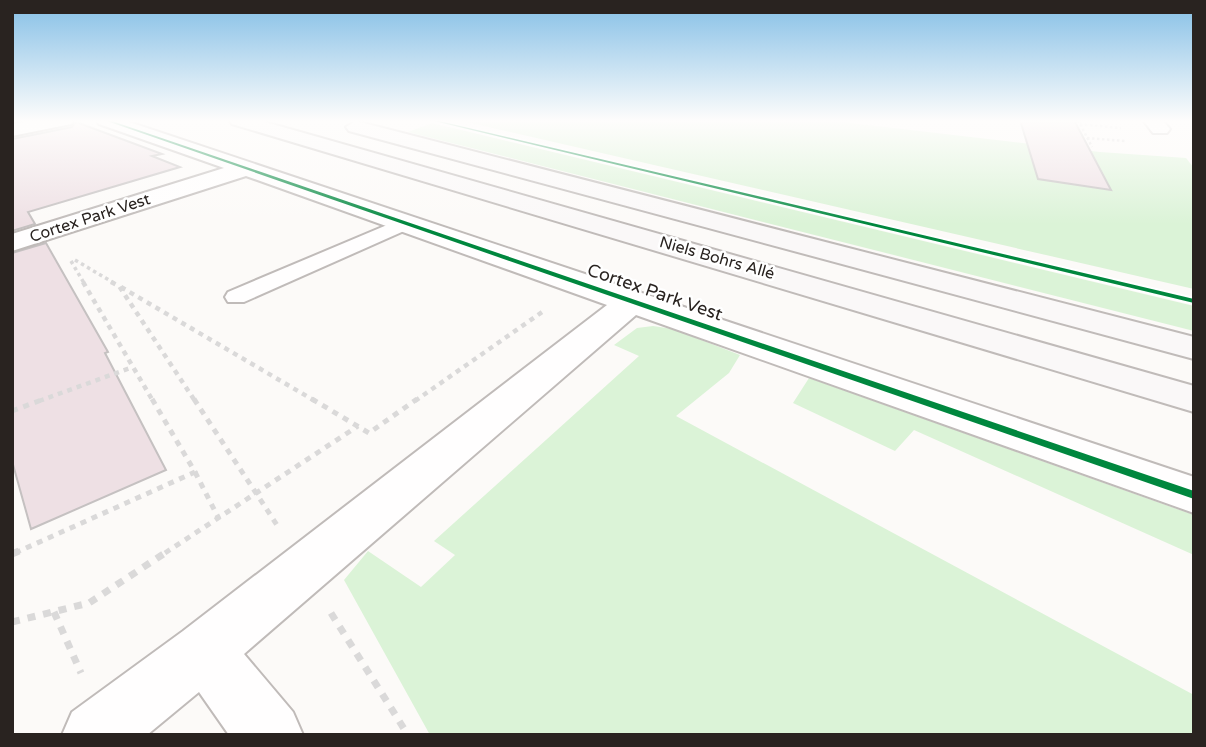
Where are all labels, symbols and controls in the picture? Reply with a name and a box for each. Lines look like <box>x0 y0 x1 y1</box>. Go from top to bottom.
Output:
street label: Cortex Park Vest <box>27 189 153 247</box>
street label: Niels Bohrs Allé <box>657 232 777 284</box>
street label: Cortex Park Vest <box>584 259 726 325</box>

